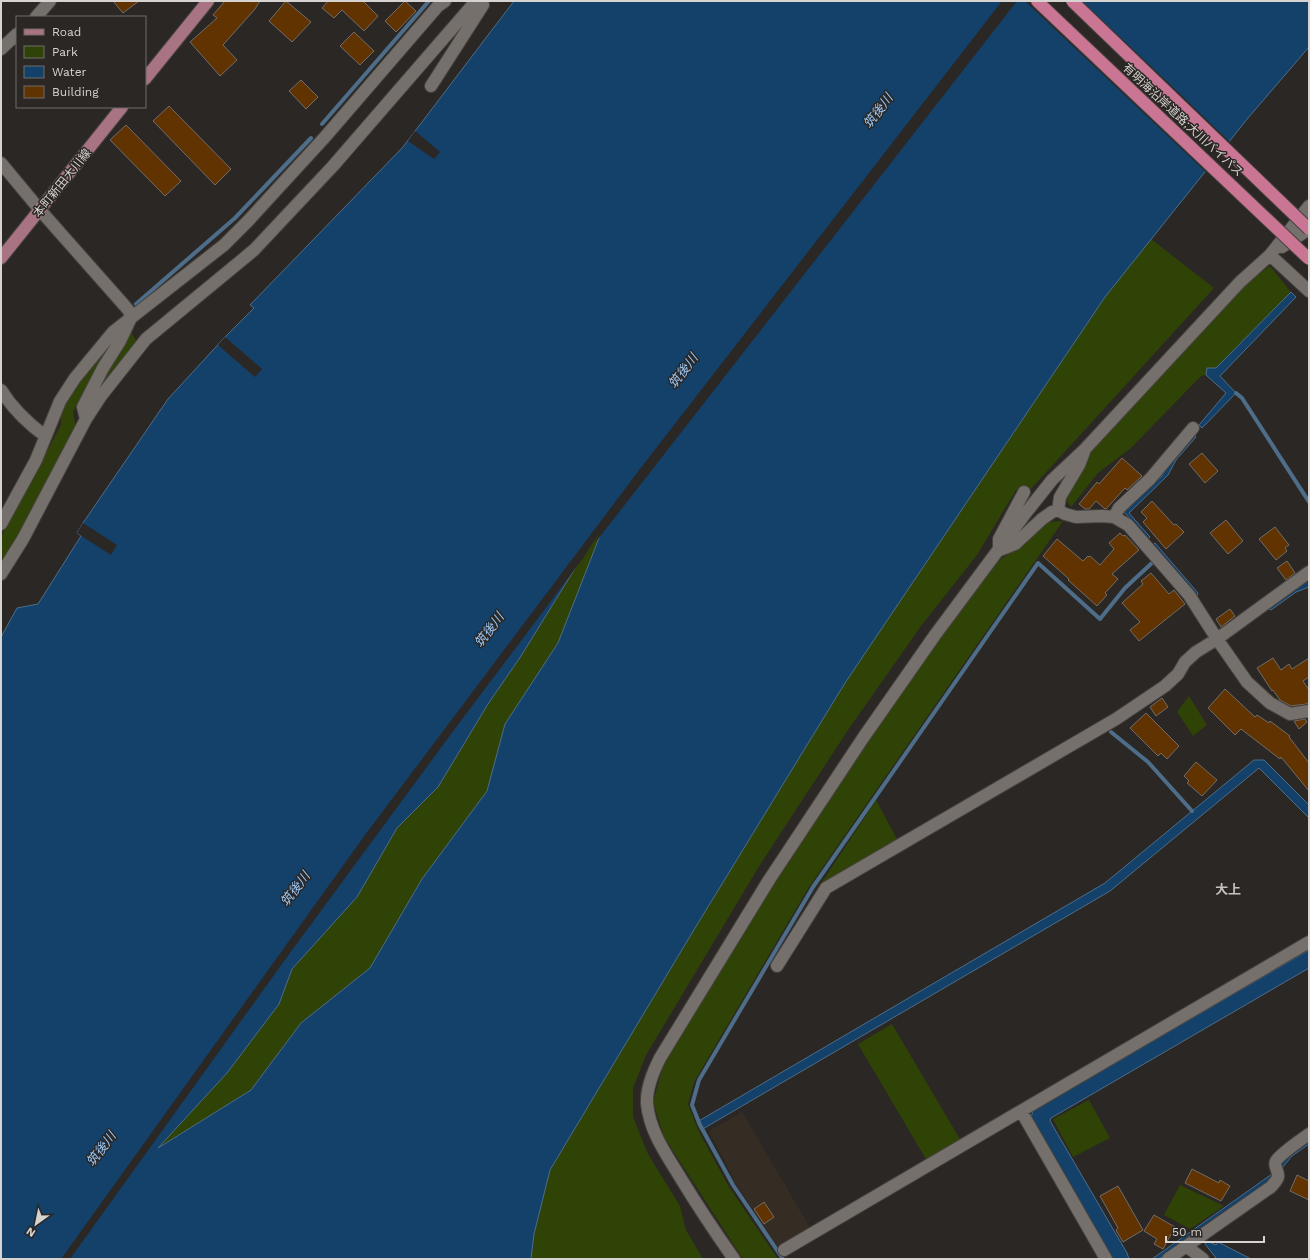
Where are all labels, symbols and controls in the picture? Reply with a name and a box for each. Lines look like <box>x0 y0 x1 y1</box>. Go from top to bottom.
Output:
legend <box>16 16 146 108</box>
text: Road <box>52 25 81 39</box>
text: Park <box>52 45 78 59</box>
street label: 有明海沿岸道路;大川バイパス <box>1120 61 1246 179</box>
text: Water <box>52 65 87 79</box>
text: Building <box>52 85 99 99</box>
water label: 筑後川 <box>860 89 897 131</box>
street label: 本町新田大川線 <box>30 146 94 220</box>
water label: 筑後川 <box>665 349 702 391</box>
water label: 筑後川 <box>471 608 508 650</box>
water label: 筑後川 <box>277 867 314 909</box>
district label: 大上 <box>1215 882 1241 897</box>
water label: 筑後川 <box>83 1127 120 1169</box>
north arrow <box>16 1204 56 1244</box>
scale bar <box>1166 1218 1264 1244</box>
text: N <box>24 1224 38 1240</box>
text: 50 m <box>1172 1225 1202 1239</box>

